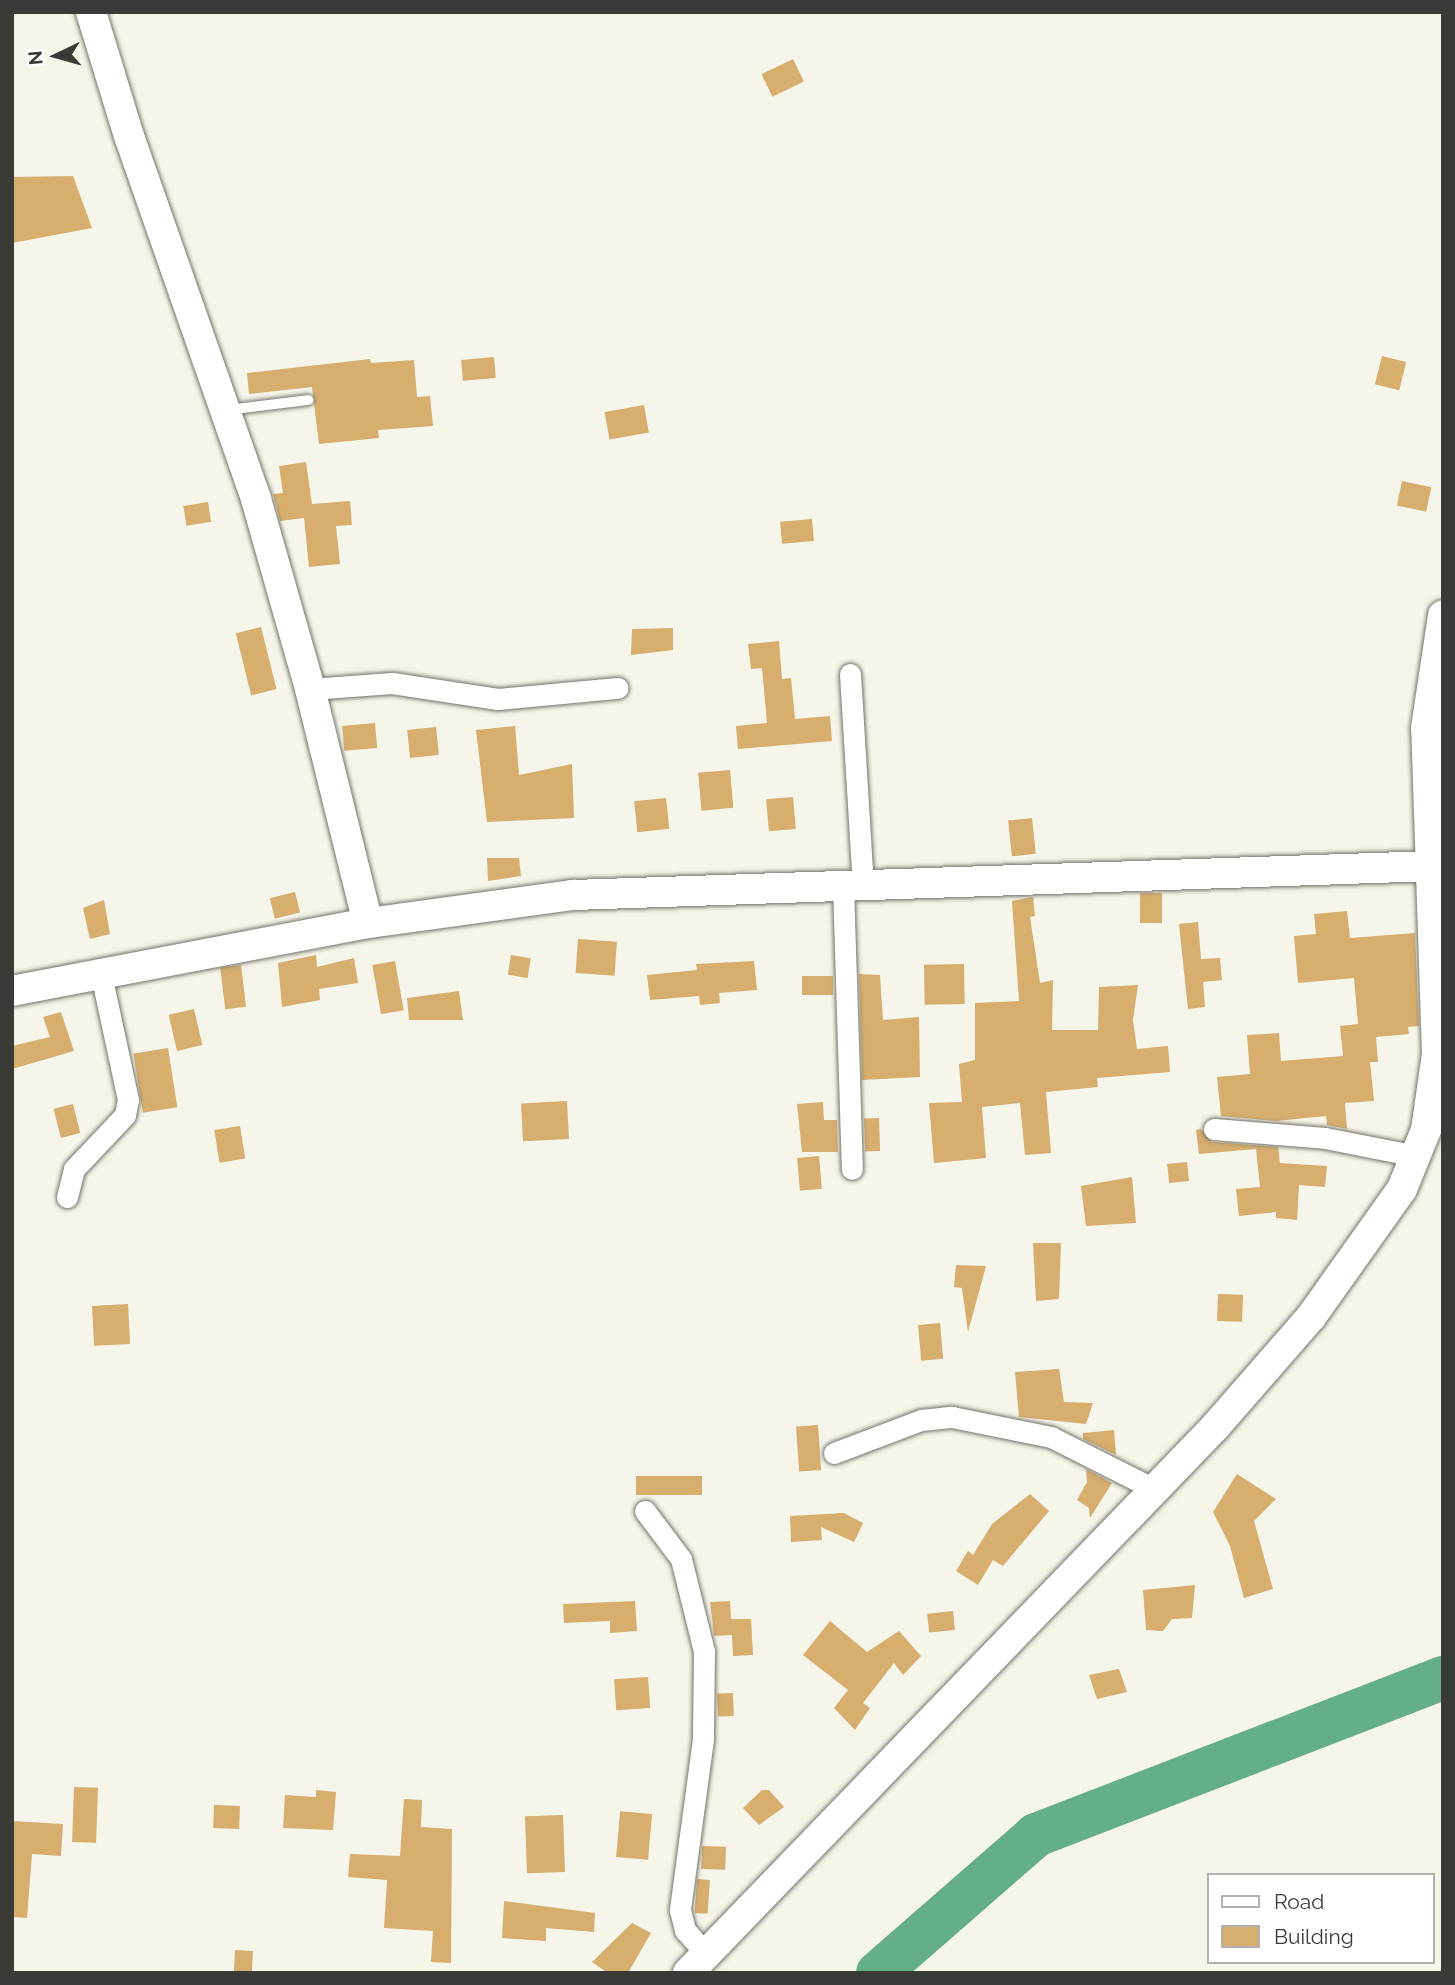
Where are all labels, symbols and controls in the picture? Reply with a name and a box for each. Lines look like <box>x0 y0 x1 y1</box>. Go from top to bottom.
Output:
north arrow <box>21 21 91 91</box>
text: N <box>23 50 47 66</box>
legend <box>1206 1873 1434 1964</box>
text: Road <box>1274 1889 1324 1914</box>
text: Building <box>1274 1924 1354 1949</box>

